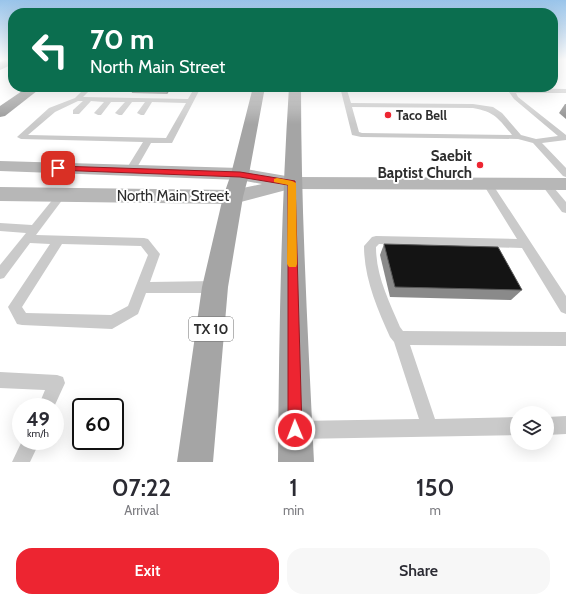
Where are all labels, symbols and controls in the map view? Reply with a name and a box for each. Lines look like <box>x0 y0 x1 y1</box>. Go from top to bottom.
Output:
text: 70 m <box>90 22 154 56</box>
icon: left <box>24 24 76 76</box>
text: North Main Street <box>90 56 225 78</box>
place label: Taco Bell <box>396 107 447 123</box>
marker: Taco Bell <box>383 110 393 120</box>
place label: Saebit Baptist Church <box>377 147 472 182</box>
pin <box>41 151 75 185</box>
icon: arrive <box>47 157 69 179</box>
marker: Saebit Baptist Church <box>475 160 485 170</box>
street label: North Main Street <box>117 187 229 205</box>
road number: TX 10 <box>189 317 233 341</box>
speed limit sign: 60 <box>72 398 124 450</box>
map controls <box>510 406 554 450</box>
button: layers <box>510 406 554 450</box>
text: 49 <box>26 407 50 431</box>
position arrow <box>274 409 316 451</box>
text: km/h <box>27 427 49 440</box>
text: 07:22 <box>112 473 171 502</box>
text: 1 <box>289 473 298 502</box>
text: 150 <box>416 473 454 502</box>
text: Arrival <box>124 502 159 518</box>
text: min <box>283 502 304 518</box>
text: m <box>429 502 441 518</box>
button: Exit <box>16 548 279 594</box>
button: Share <box>287 548 550 594</box>

